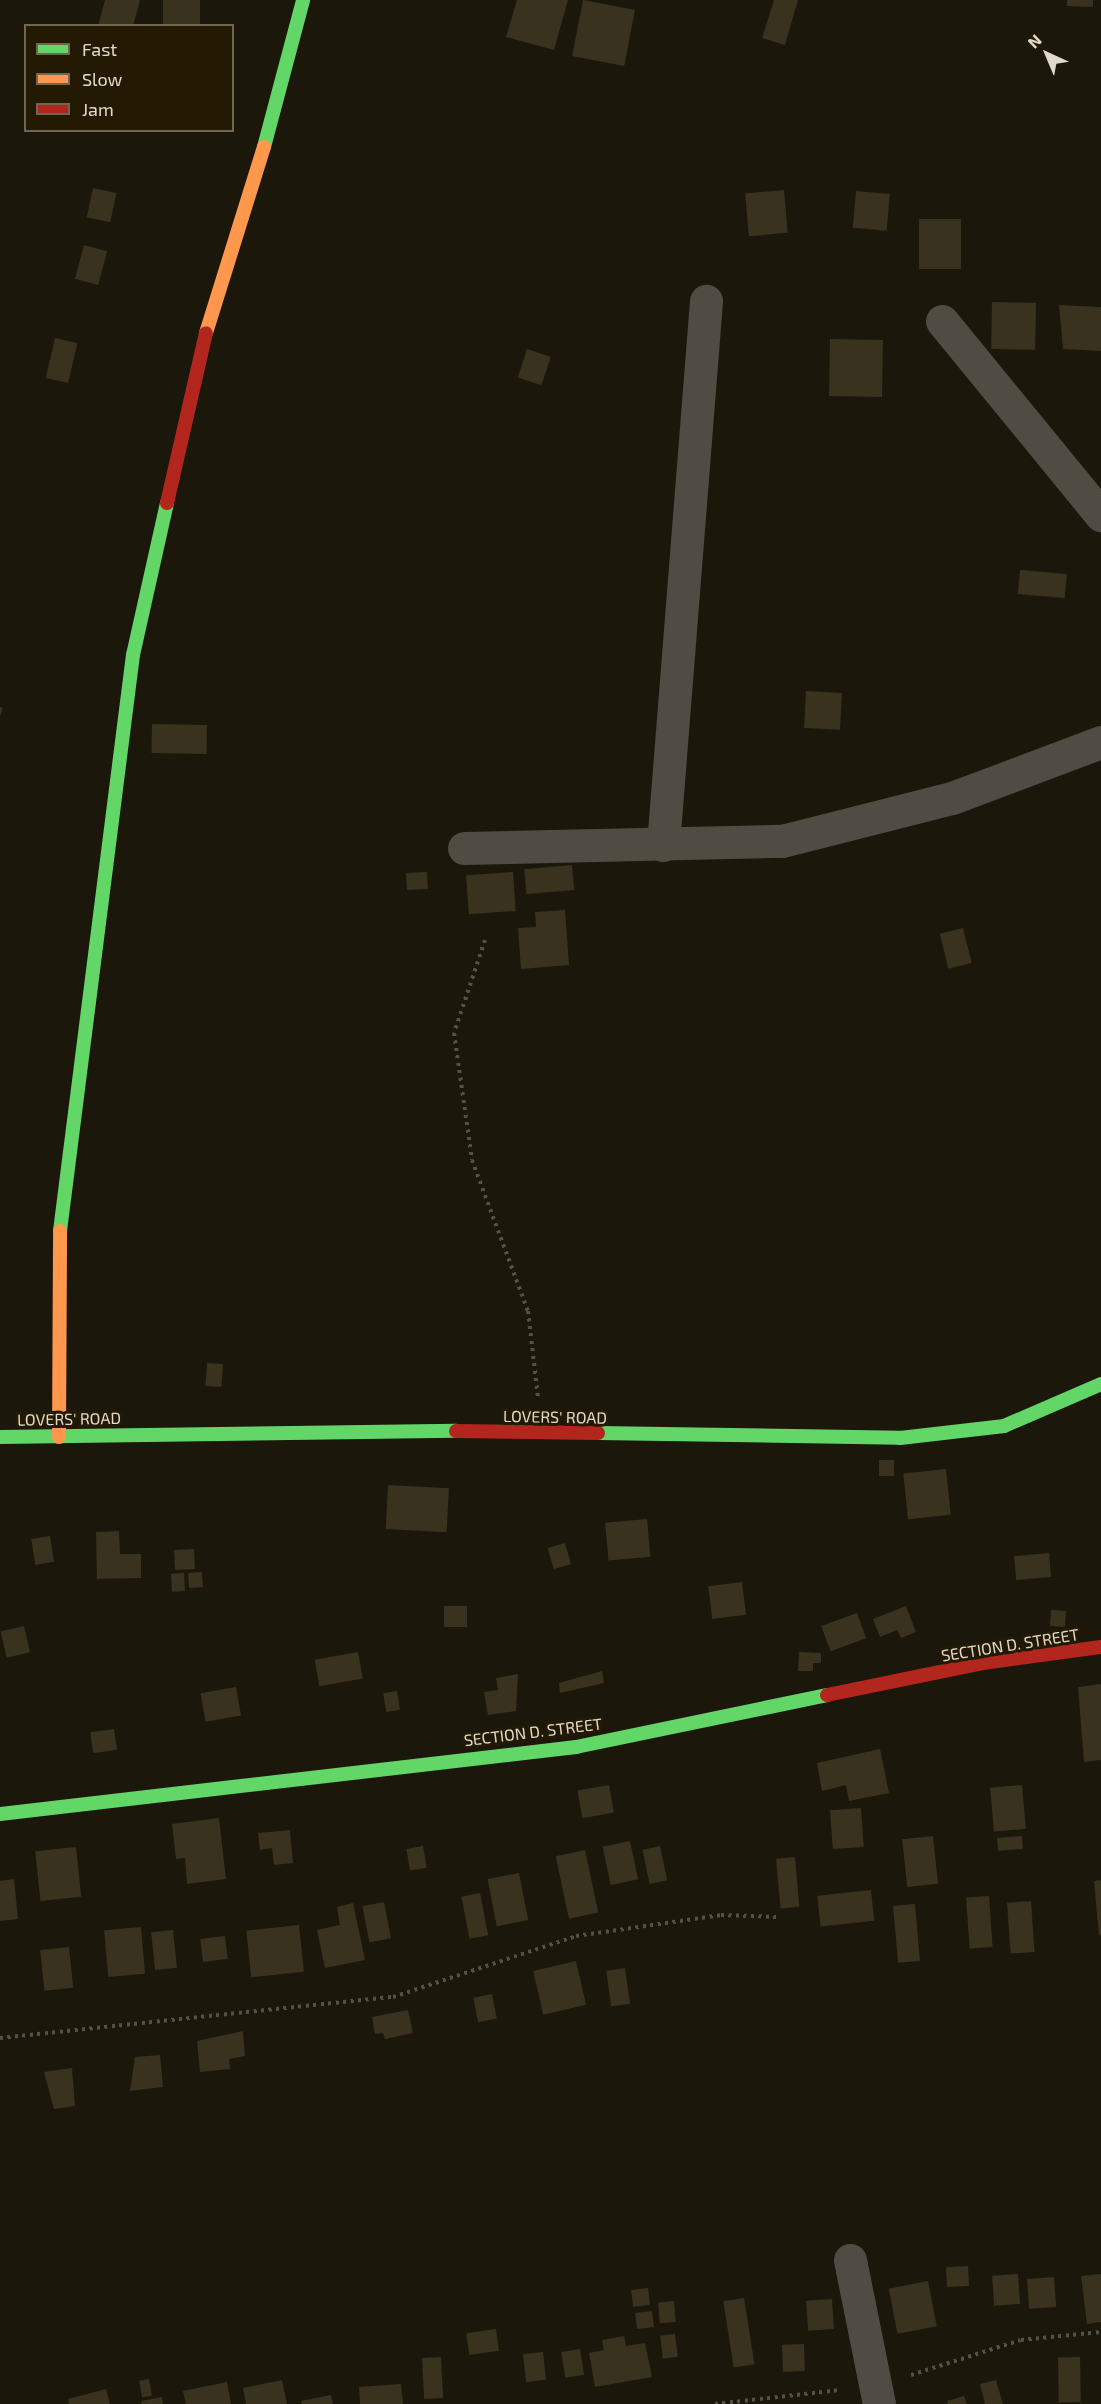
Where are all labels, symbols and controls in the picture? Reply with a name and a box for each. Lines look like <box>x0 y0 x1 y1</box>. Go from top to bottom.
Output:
legend <box>24 24 234 132</box>
north arrow <box>1017 24 1077 84</box>
text: N <box>1023 30 1045 52</box>
text: Fast <box>82 38 117 60</box>
text: Slow <box>82 68 122 90</box>
text: Jam <box>82 98 114 120</box>
street label: LOVERS' ROAD <box>503 1406 607 1428</box>
street label: LOVERS' ROAD <box>17 1408 121 1430</box>
street label: SECTION D. STREET <box>940 1625 1080 1665</box>
street label: SECTION D. STREET <box>463 1714 603 1750</box>

